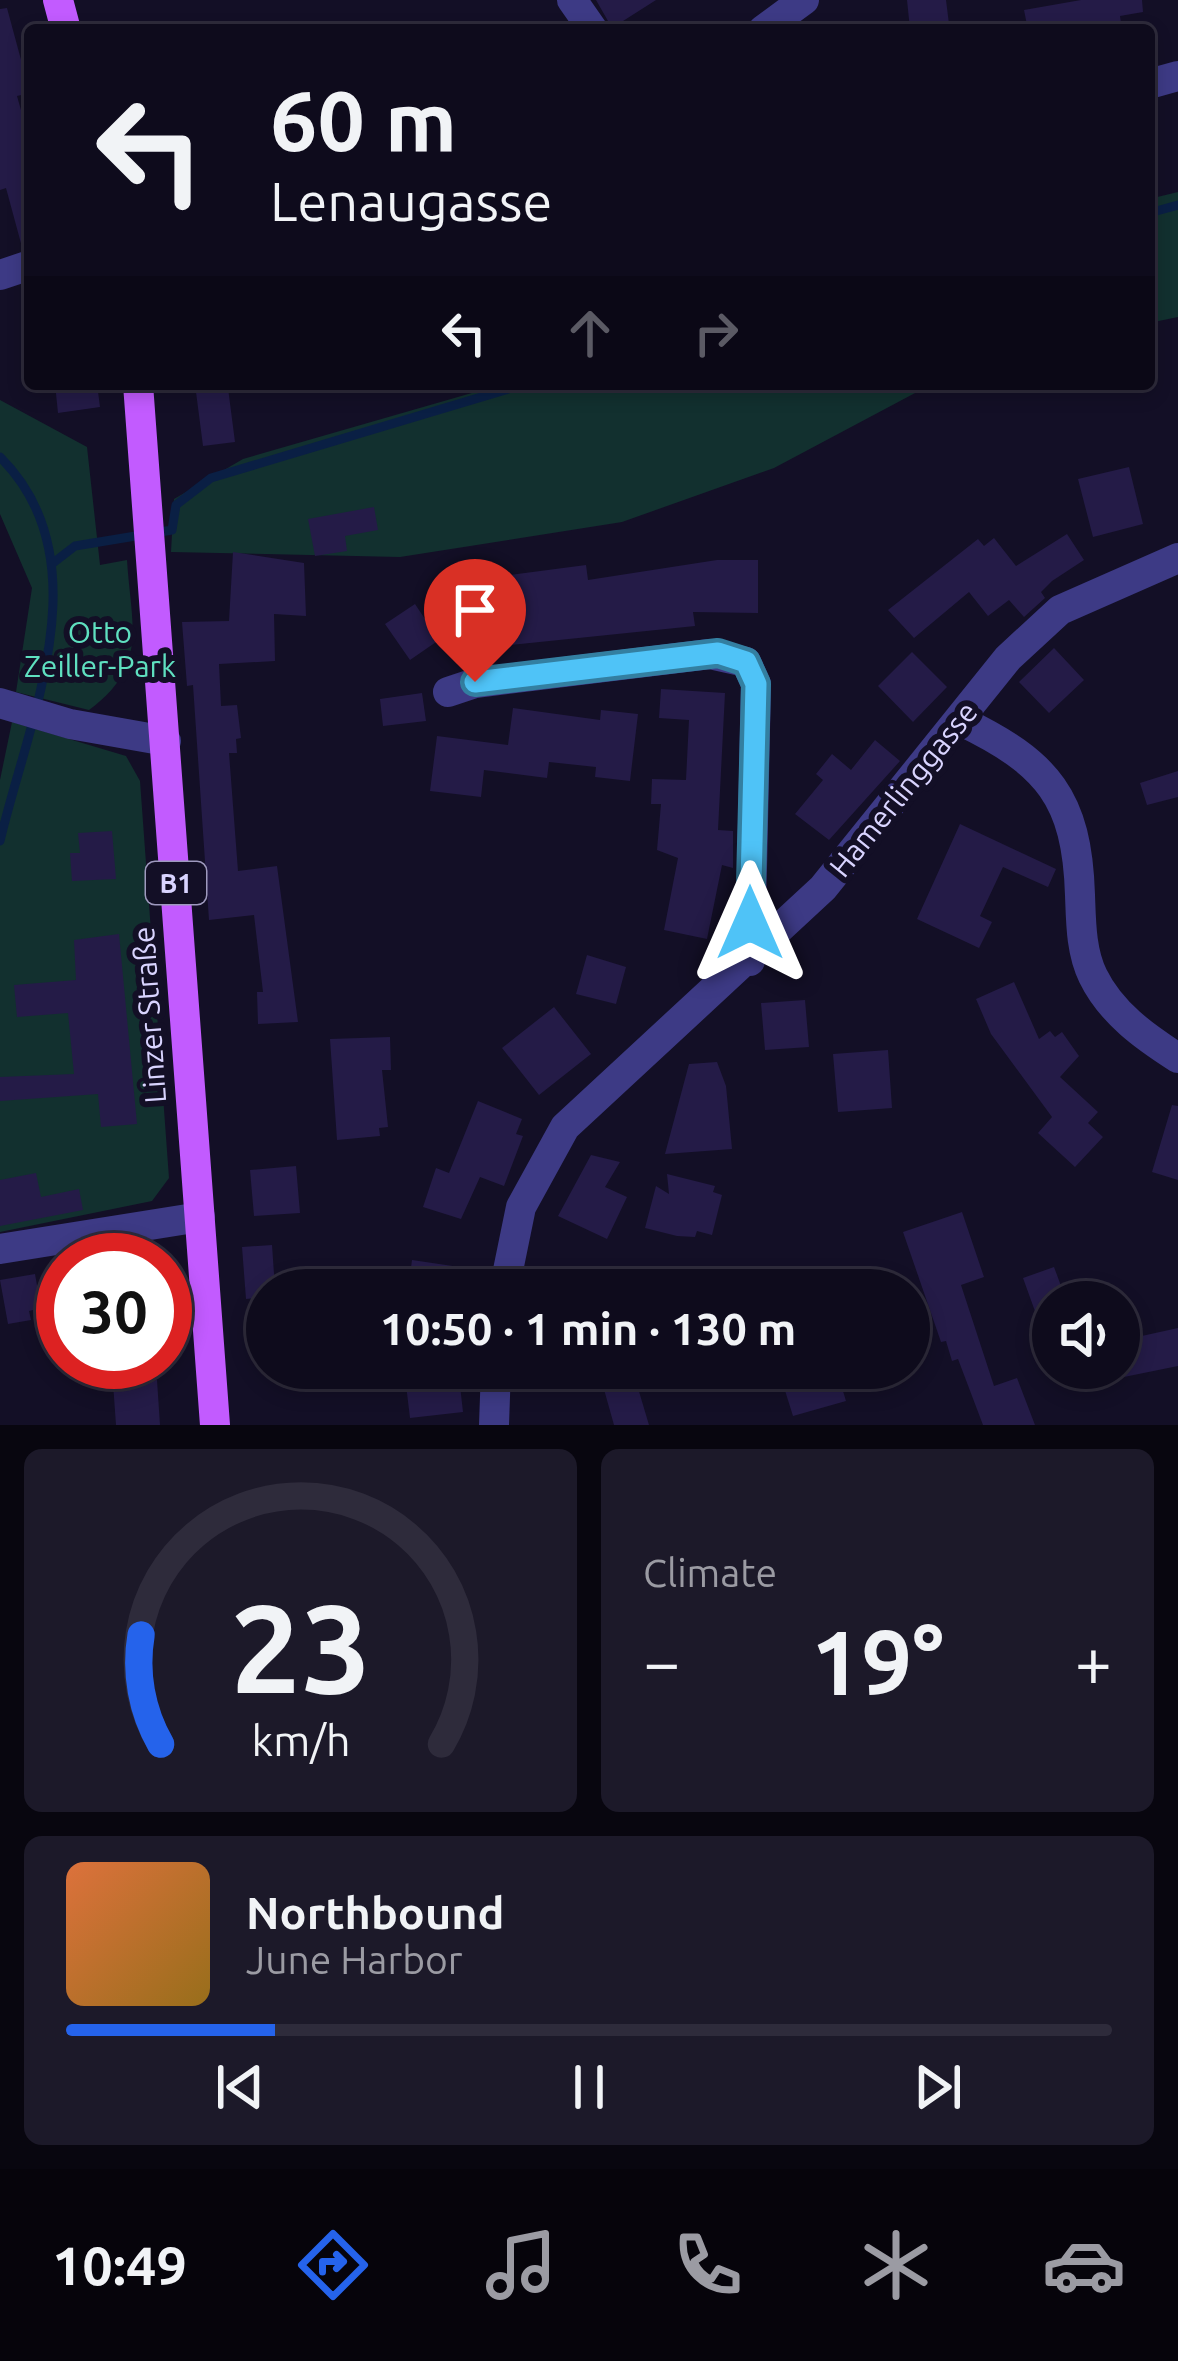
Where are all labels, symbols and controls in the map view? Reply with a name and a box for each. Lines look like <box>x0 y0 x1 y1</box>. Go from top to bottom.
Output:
icon: left <box>72 72 228 228</box>
text: 60 m <box>270 73 457 167</box>
text: Lenaugasse <box>270 171 552 231</box>
icon: left <box>431 300 497 366</box>
icon: ahead <box>557 300 623 366</box>
icon: right <box>683 300 749 366</box>
pin <box>424 559 526 682</box>
icon: arrive <box>442 577 508 643</box>
park label: Otto Zeiller-Park <box>24 615 176 683</box>
street label: Hamerlinggasse <box>822 695 984 883</box>
position arrow <box>687 860 813 986</box>
road number: B1 <box>146 862 206 904</box>
street label: Linzer Straße <box>126 926 172 1104</box>
speed limit sign: 30 <box>36 1233 192 1389</box>
map controls <box>1032 1281 1140 1389</box>
button: sound <box>1032 1281 1140 1389</box>
text: 10:50 · 1 min · 130 m <box>380 1303 796 1354</box>
text: Climate <box>643 1551 777 1594</box>
text: 23 <box>230 1577 371 1717</box>
text: 19° <box>811 1611 944 1712</box>
text: − <box>643 1624 680 1698</box>
text: + <box>1075 1624 1112 1698</box>
text: km/h <box>251 1715 350 1763</box>
text: Northbound <box>246 1887 505 1938</box>
text: June Harbor <box>246 1938 463 1981</box>
icon: previous <box>207 2054 273 2120</box>
icon: pause <box>556 2054 622 2120</box>
icon: next <box>905 2054 971 2120</box>
icon: directions <box>291 2223 375 2307</box>
icon: music <box>479 2223 563 2307</box>
icon: phone <box>666 2223 750 2307</box>
icon: climate <box>854 2223 938 2307</box>
icon: car <box>1042 2223 1126 2307</box>
text: 10:49 <box>52 2235 187 2295</box>

